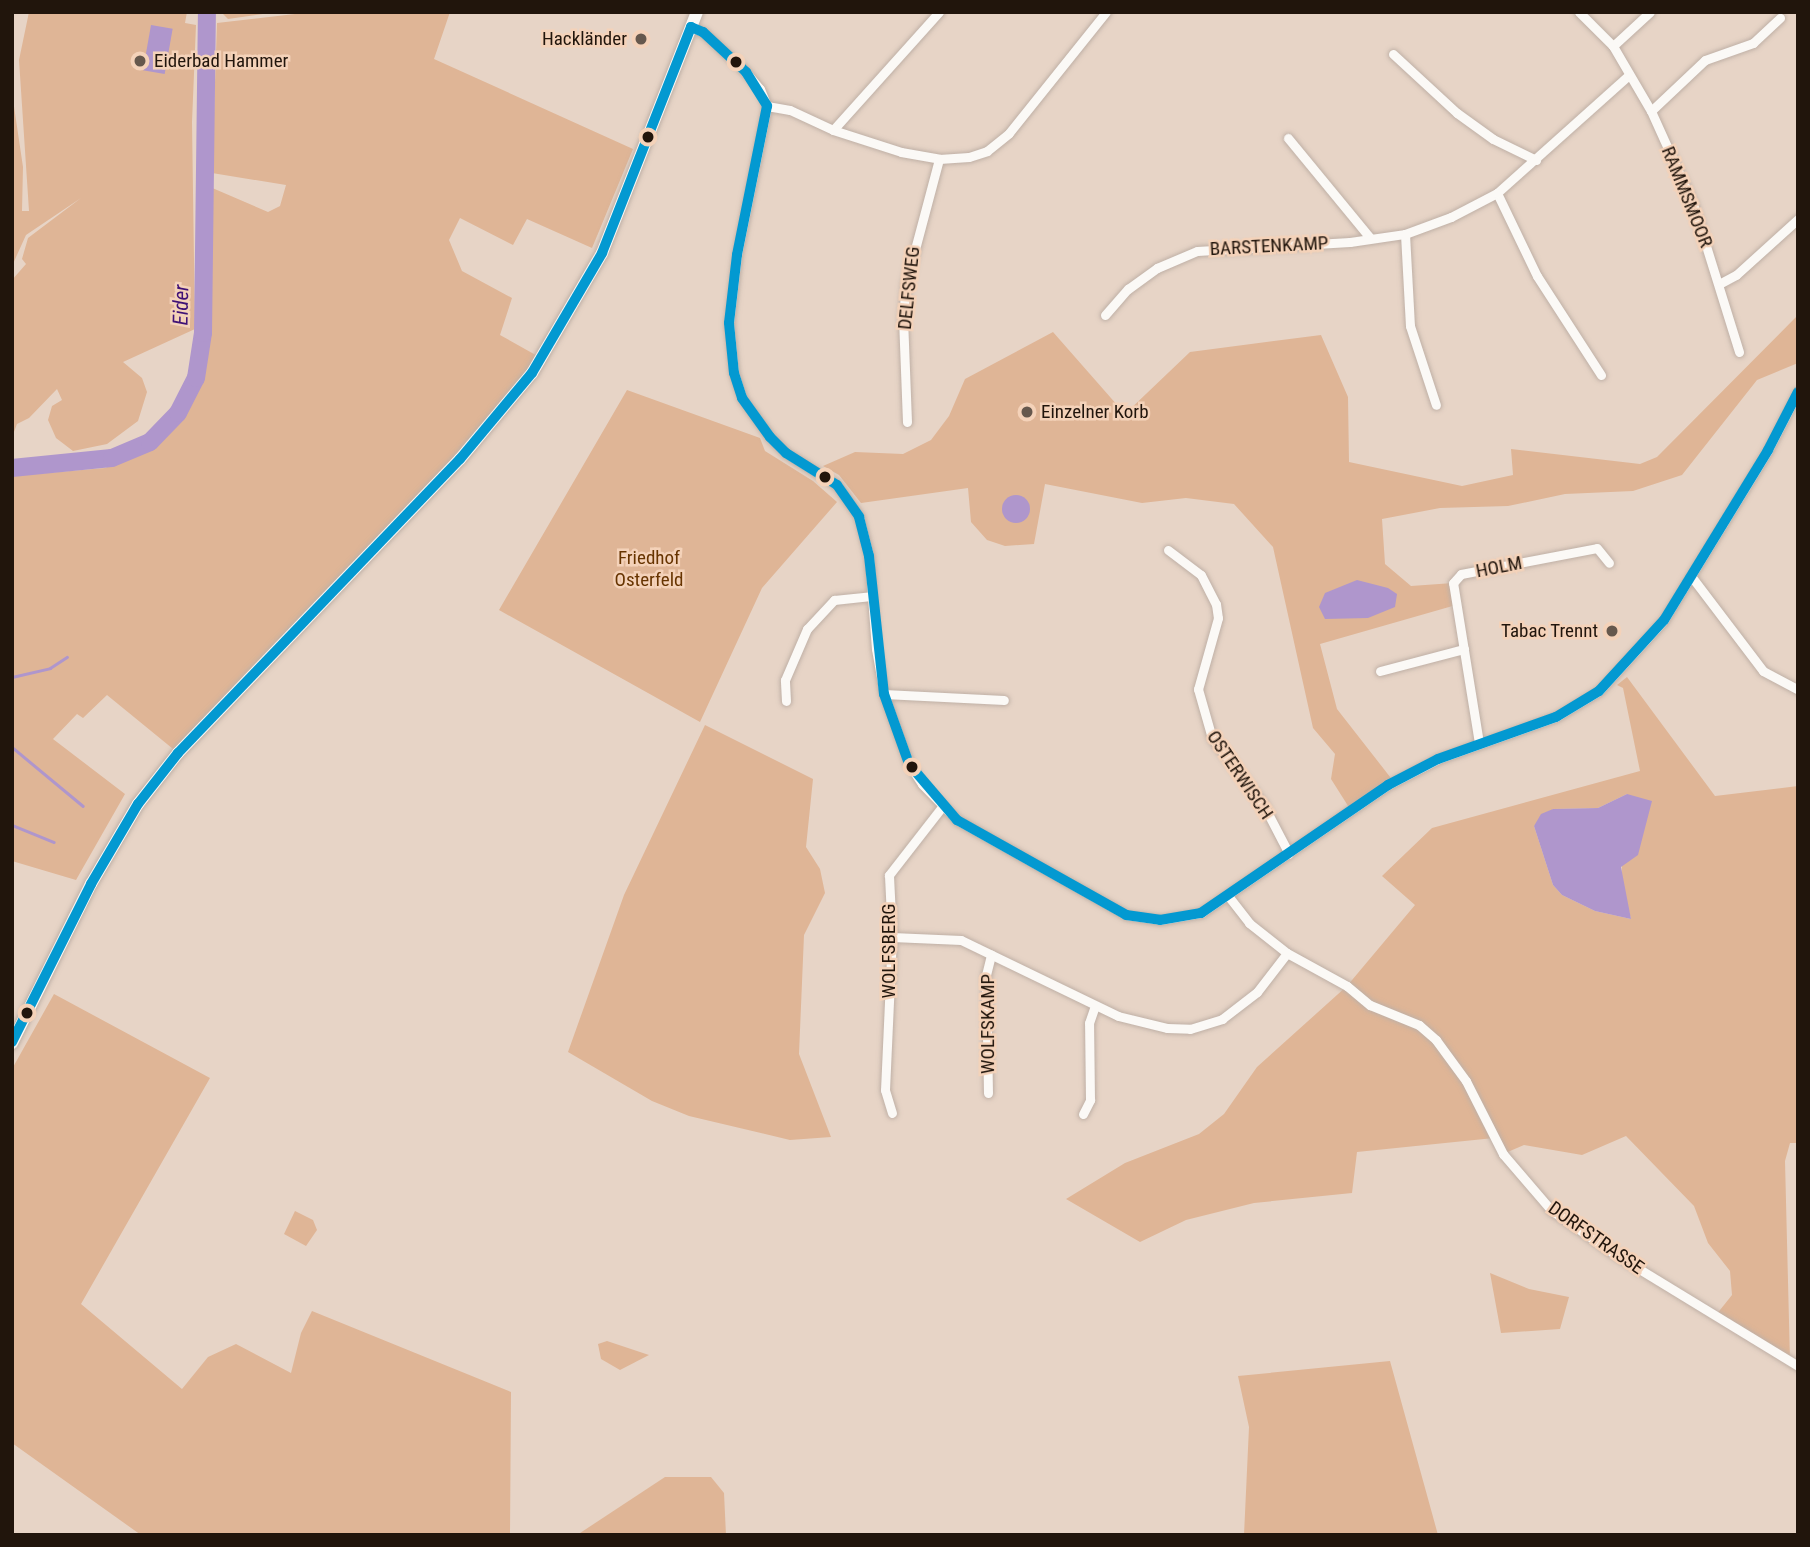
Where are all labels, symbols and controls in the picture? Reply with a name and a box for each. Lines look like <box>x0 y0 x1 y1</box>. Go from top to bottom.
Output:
place label: Hackländer <box>542 28 627 50</box>
marker: Hackländer <box>633 31 649 47</box>
place label: Eiderbad Hammer <box>154 50 288 72</box>
marker: Eiderbad Hammer <box>132 53 148 69</box>
unlabelled marker <box>729 55 743 69</box>
unlabelled marker <box>641 130 655 144</box>
street label: RAMMSMOOR <box>1656 143 1718 251</box>
street label: BARSTENKAMP <box>1209 232 1329 260</box>
street label: DELFSWEG <box>893 245 925 331</box>
water label: Eider <box>168 284 194 326</box>
place label: Einzelner Korb <box>1041 401 1149 423</box>
marker: Einzelner Korb <box>1019 404 1035 420</box>
unlabelled marker <box>818 470 832 484</box>
park label: Friedhof Osterfeld <box>614 547 684 591</box>
street label: HOLM <box>1474 551 1524 583</box>
place label: Tabac Trennt <box>1501 620 1598 642</box>
marker: Tabac Trennt <box>1604 623 1620 639</box>
street label: OSTERWISCH <box>1202 726 1278 824</box>
unlabelled marker <box>905 760 919 774</box>
street label: WOLFSBERG <box>878 903 900 999</box>
street label: WOLFSKAMP <box>977 974 999 1074</box>
unlabelled marker <box>20 1006 34 1020</box>
street label: DORFSTRASSE <box>1544 1197 1648 1279</box>

